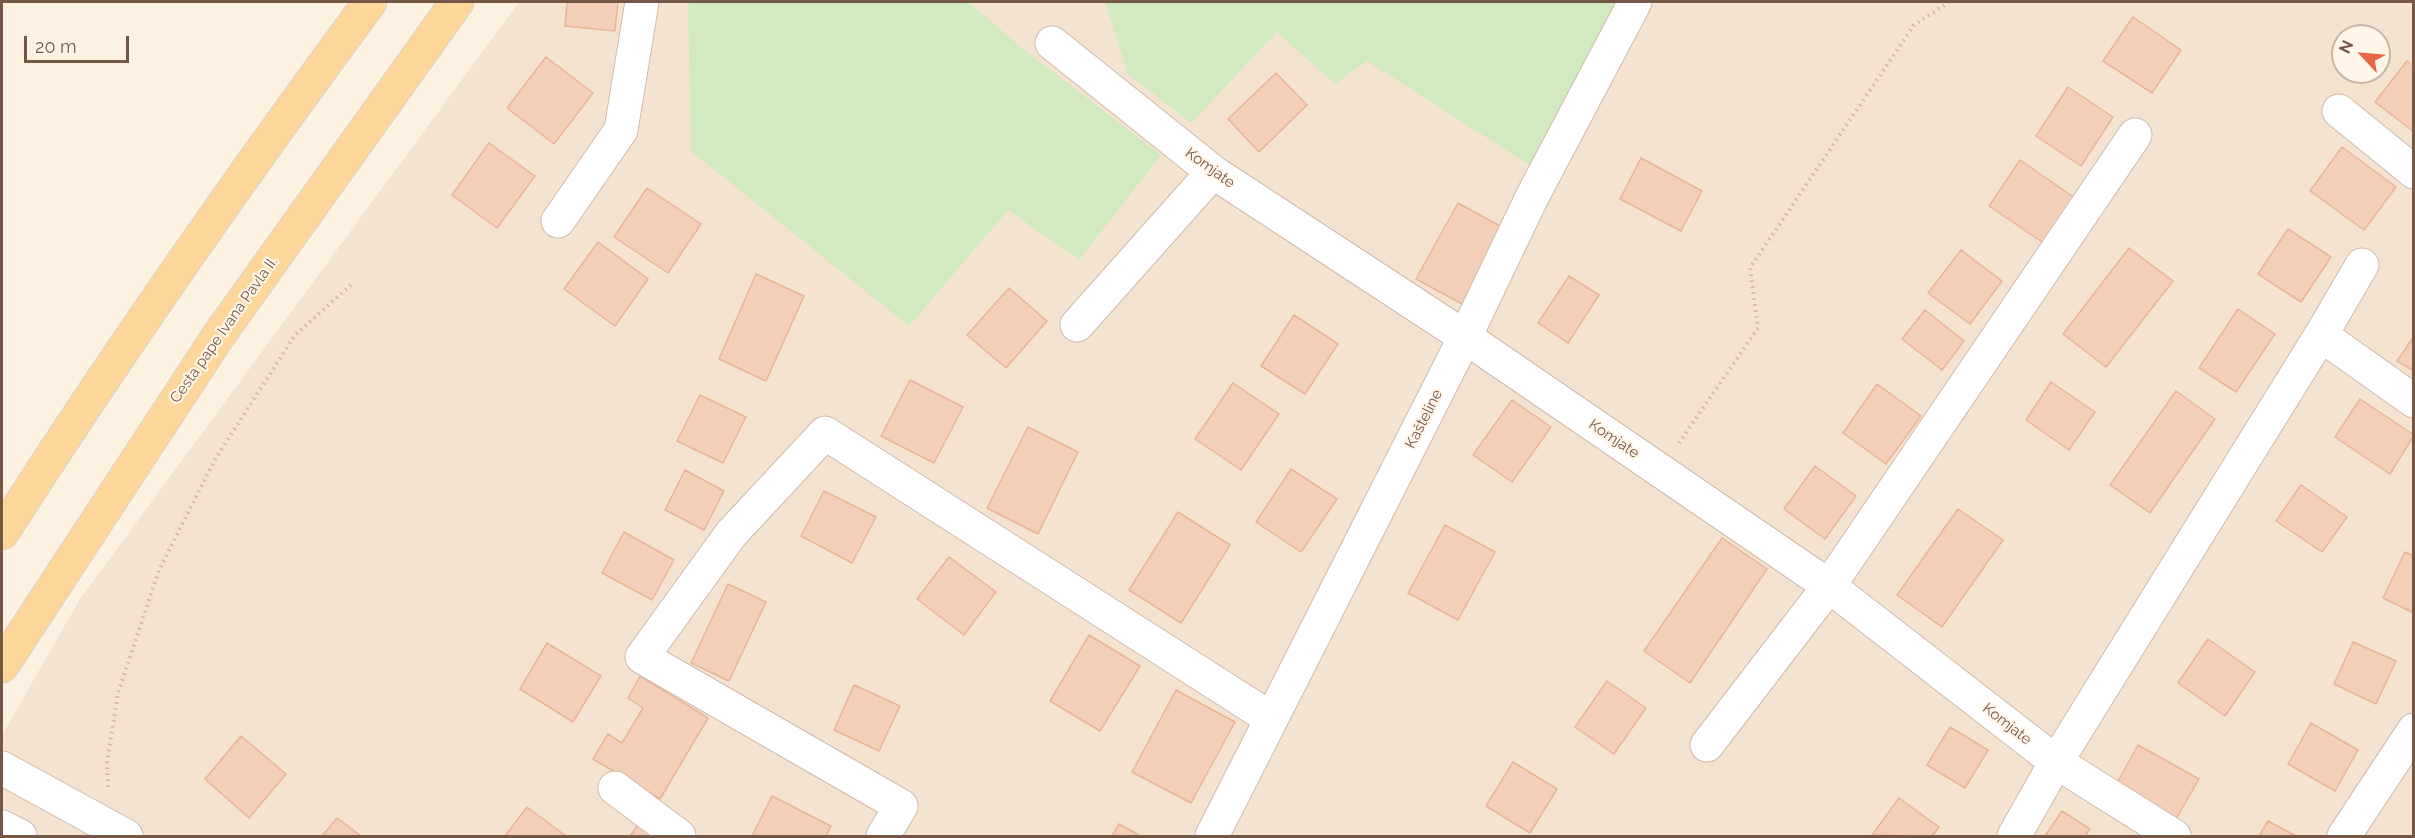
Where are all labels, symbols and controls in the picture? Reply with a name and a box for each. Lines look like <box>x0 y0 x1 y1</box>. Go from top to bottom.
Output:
scale bar <box>27 24 132 62</box>
north arrow <box>2331 24 2391 84</box>
text: 20 m <box>35 36 77 57</box>
text: N <box>2335 37 2357 56</box>
street label: Komjate <box>1182 144 1238 192</box>
street label: Cesta pape Ivana Pavla II. <box>167 253 281 407</box>
street label: Kašteline <box>1402 387 1446 451</box>
street label: Komjate <box>1585 416 1643 462</box>
street label: Komjate <box>1979 699 2035 749</box>

